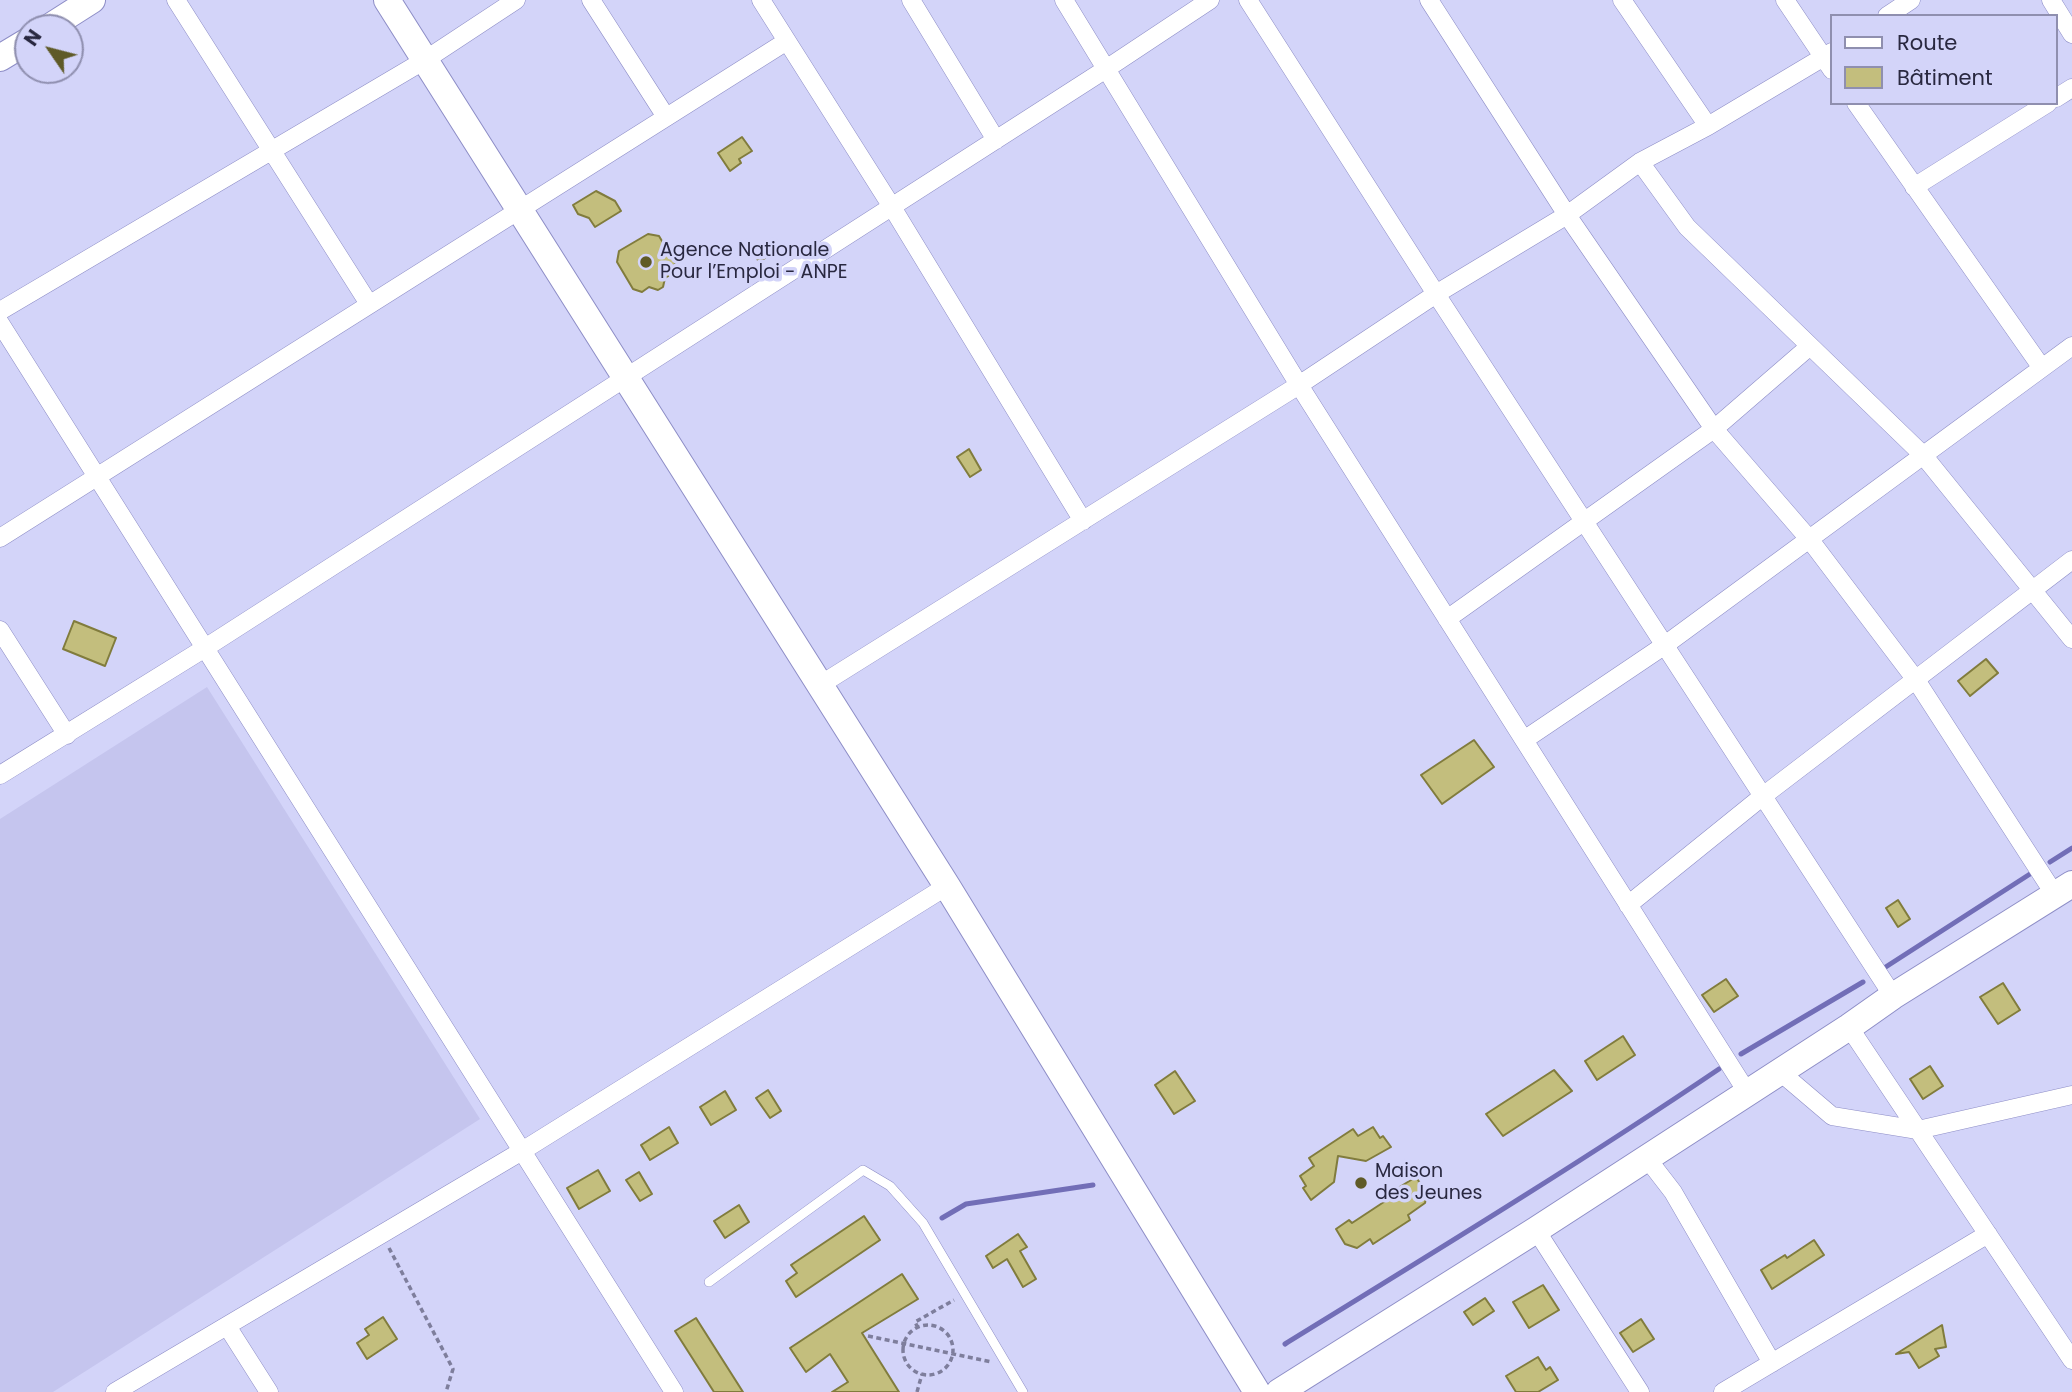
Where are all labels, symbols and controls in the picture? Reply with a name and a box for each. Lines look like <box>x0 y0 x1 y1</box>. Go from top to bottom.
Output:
north arrow <box>14 14 84 84</box>
legend <box>1830 14 2058 105</box>
text: N <box>18 24 48 51</box>
text: Route <box>1897 28 1957 57</box>
text: Bâtiment <box>1897 63 1993 92</box>
place label: Agence Nationale Pour l’Emploi - ANPE <box>660 240 848 284</box>
marker: Agence Nationale Pour l’Emploi - ANPE <box>638 254 654 270</box>
place label: Maison des Jeunes <box>1375 1161 1482 1205</box>
marker: Maison des Jeunes <box>1353 1175 1369 1191</box>

